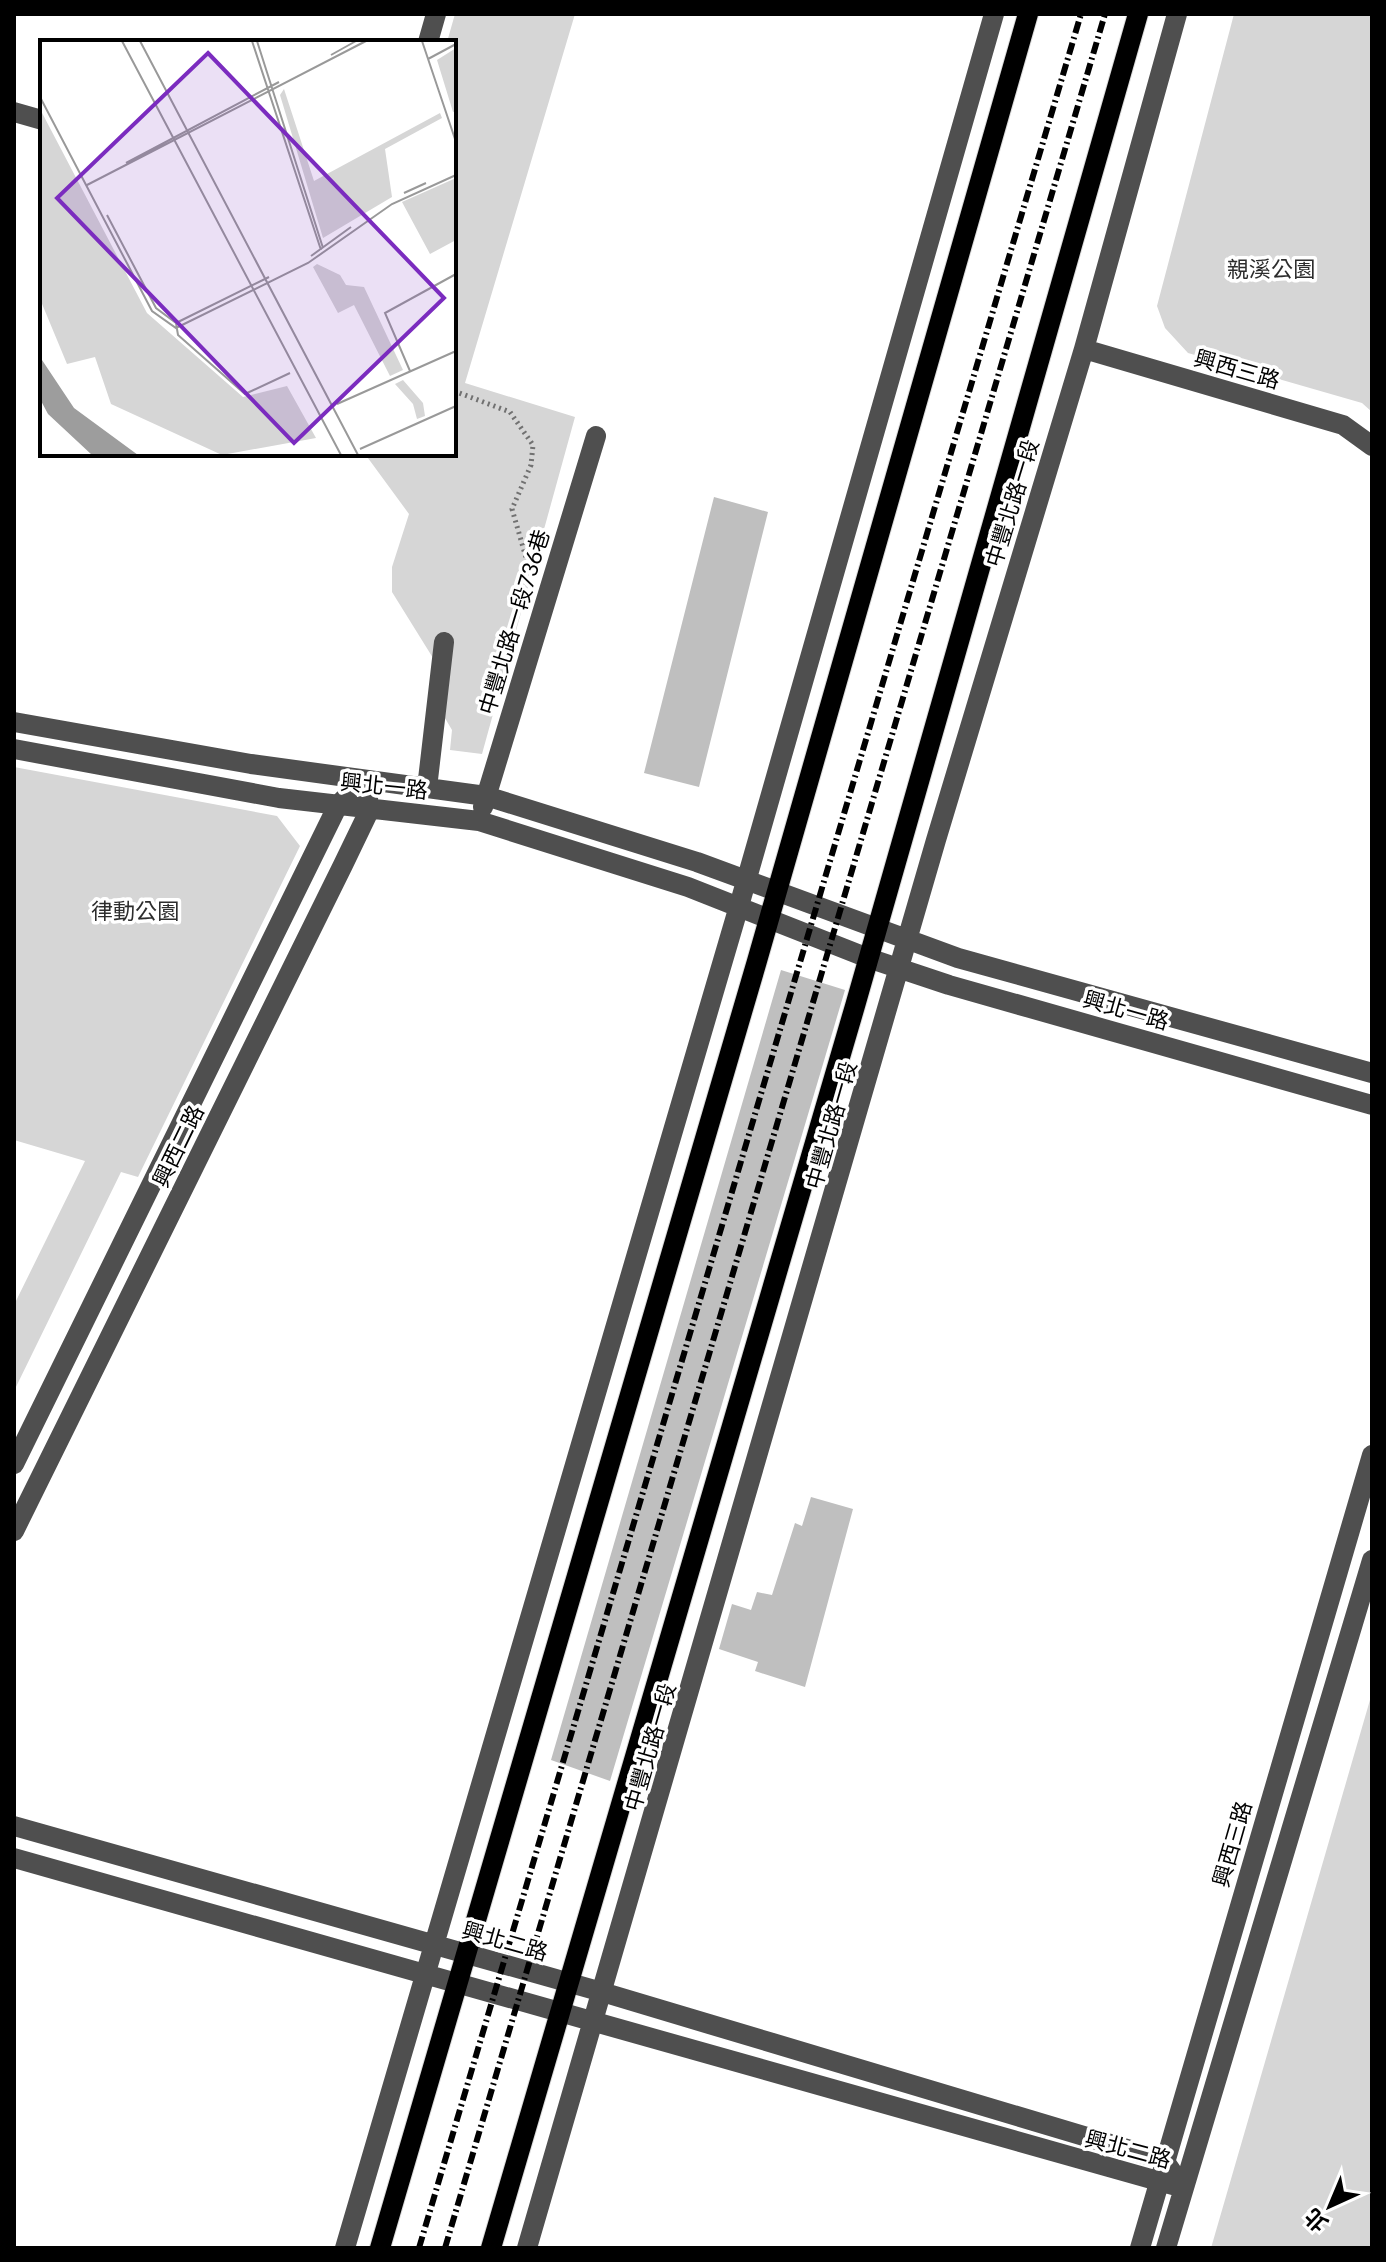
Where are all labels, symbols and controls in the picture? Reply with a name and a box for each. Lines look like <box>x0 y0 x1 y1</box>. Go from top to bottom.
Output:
inset map <box>40 40 456 456</box>
park label: 親溪公園 <box>1227 255 1315 282</box>
street label: 興西三路 <box>1191 343 1283 394</box>
street label: 中豐北路一段 <box>979 436 1044 570</box>
street label: 中豐北路一段736巷 <box>473 526 555 718</box>
street label: 興北一路 <box>339 767 429 804</box>
park label: 律動公園 <box>91 897 179 924</box>
street label: 興北一路 <box>1080 984 1172 1035</box>
street label: 中豐北路一段 <box>799 1058 862 1192</box>
street label: 興西二路 <box>146 1100 209 1191</box>
street label: 中豐北路一段 <box>618 1680 681 1814</box>
street label: 興西三路 <box>1206 1798 1257 1890</box>
street label: 興北二路 <box>459 1915 551 1966</box>
street label: 興北二路 <box>1082 2124 1174 2173</box>
north arrow <box>1290 2166 1370 2246</box>
text: 北 <box>1298 2203 1333 2238</box>

